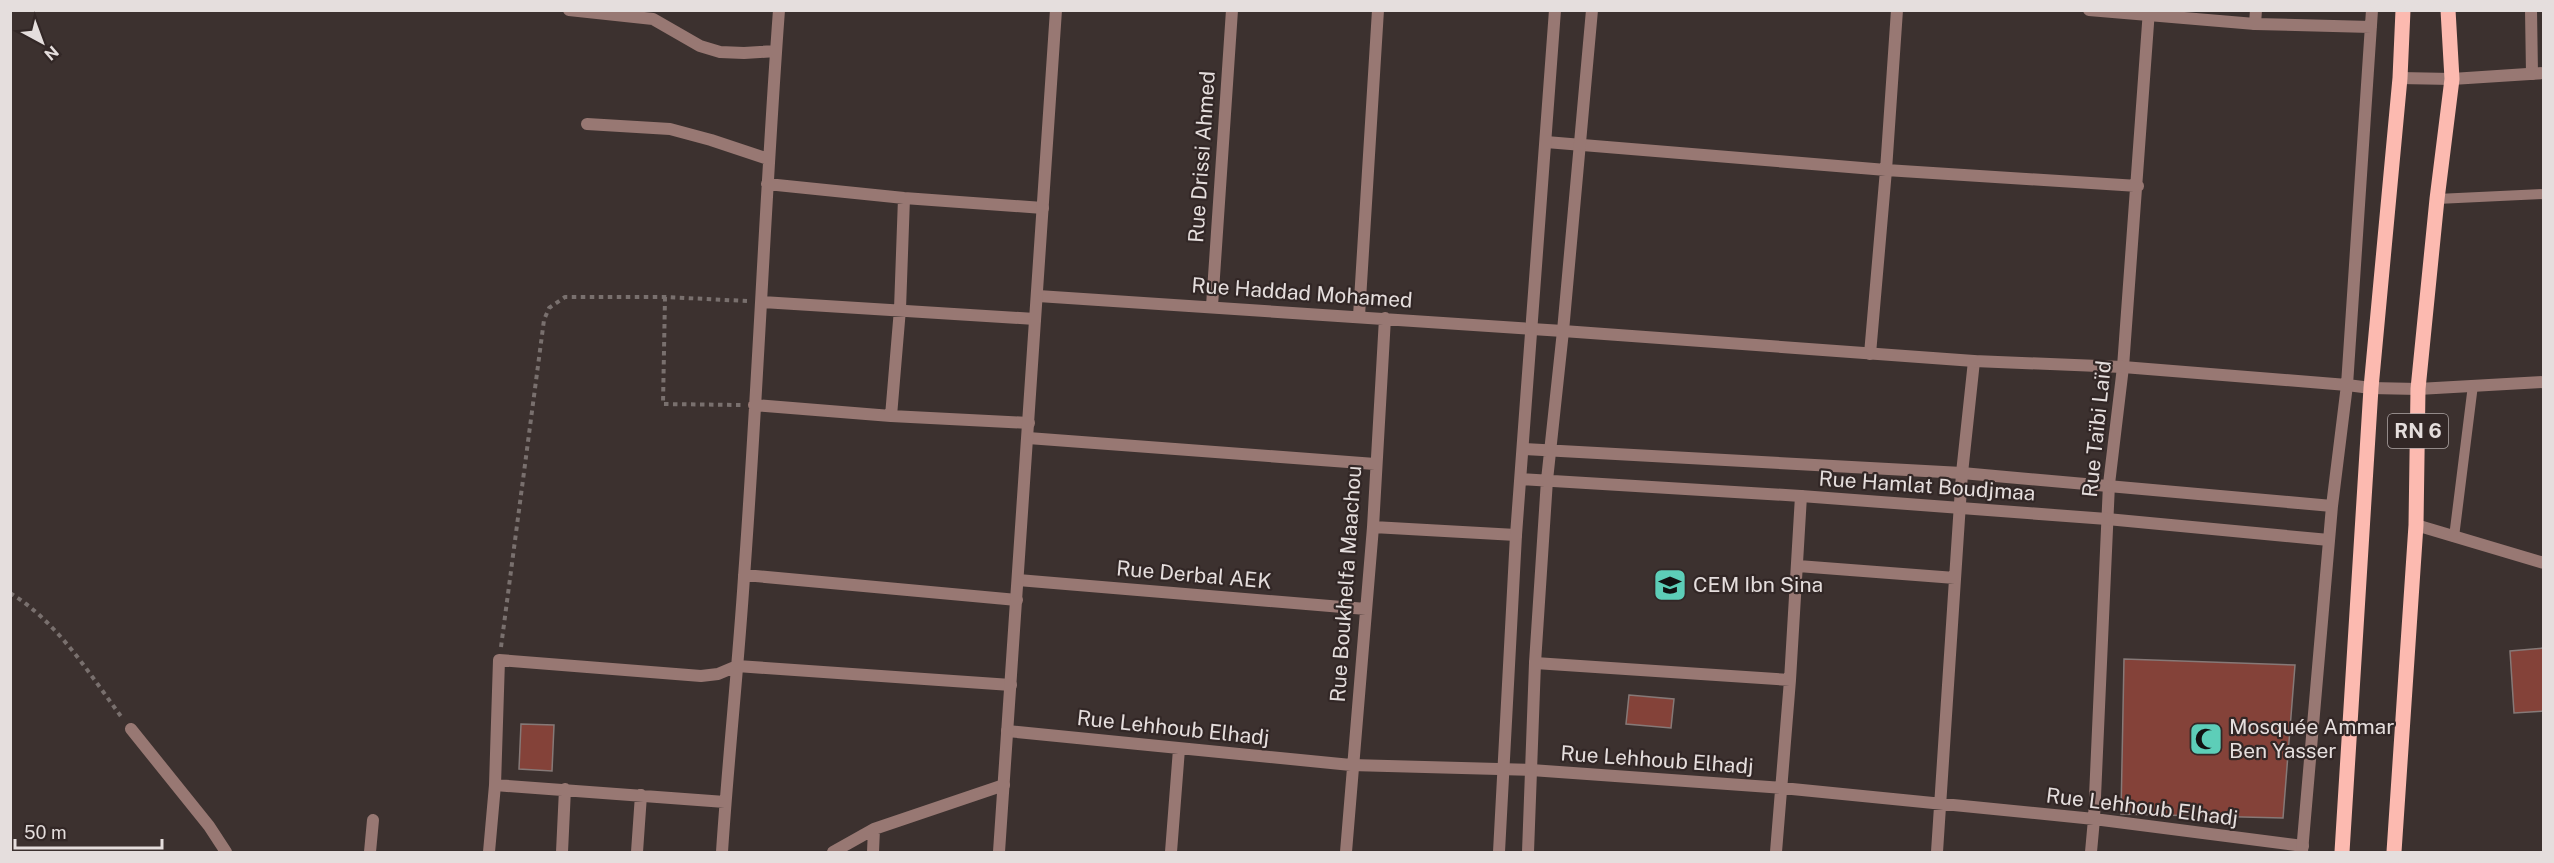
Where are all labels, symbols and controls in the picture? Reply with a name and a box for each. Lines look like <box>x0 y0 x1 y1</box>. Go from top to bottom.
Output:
north arrow <box>12 12 72 72</box>
text: N <box>41 42 62 64</box>
street label: Rue Drissi Ahmed <box>1183 70 1220 244</box>
street label: Rue Haddad Mohamed <box>1191 272 1413 313</box>
street label: Rue Taïbi Laïd <box>2077 359 2116 499</box>
road number: RN 6 <box>2388 414 2448 448</box>
street label: Rue Boukhelfa Maachou <box>1325 465 1366 703</box>
street label: Rue Hamlat Boudjmaa <box>1818 465 2036 506</box>
street label: Rue Derbal AEK <box>1115 555 1273 594</box>
school or university icon: CEM Ibn Sina <box>1652 567 1688 603</box>
place label: CEM Ibn Sina <box>1693 572 1823 597</box>
street label: Rue Lehhoub Elhadj <box>1076 705 1270 750</box>
place label: Mosquée Ammar Ben Yasser <box>2229 714 2394 763</box>
mosque icon: Mosquée Ammar Ben Yasser <box>2188 721 2224 757</box>
street label: Rue Lehhoub Elhadj <box>1560 740 1754 779</box>
street label: Rue Lehhoub Elhadj <box>2045 782 2240 831</box>
scale bar <box>15 812 162 850</box>
text: 50 m <box>24 822 67 843</box>

